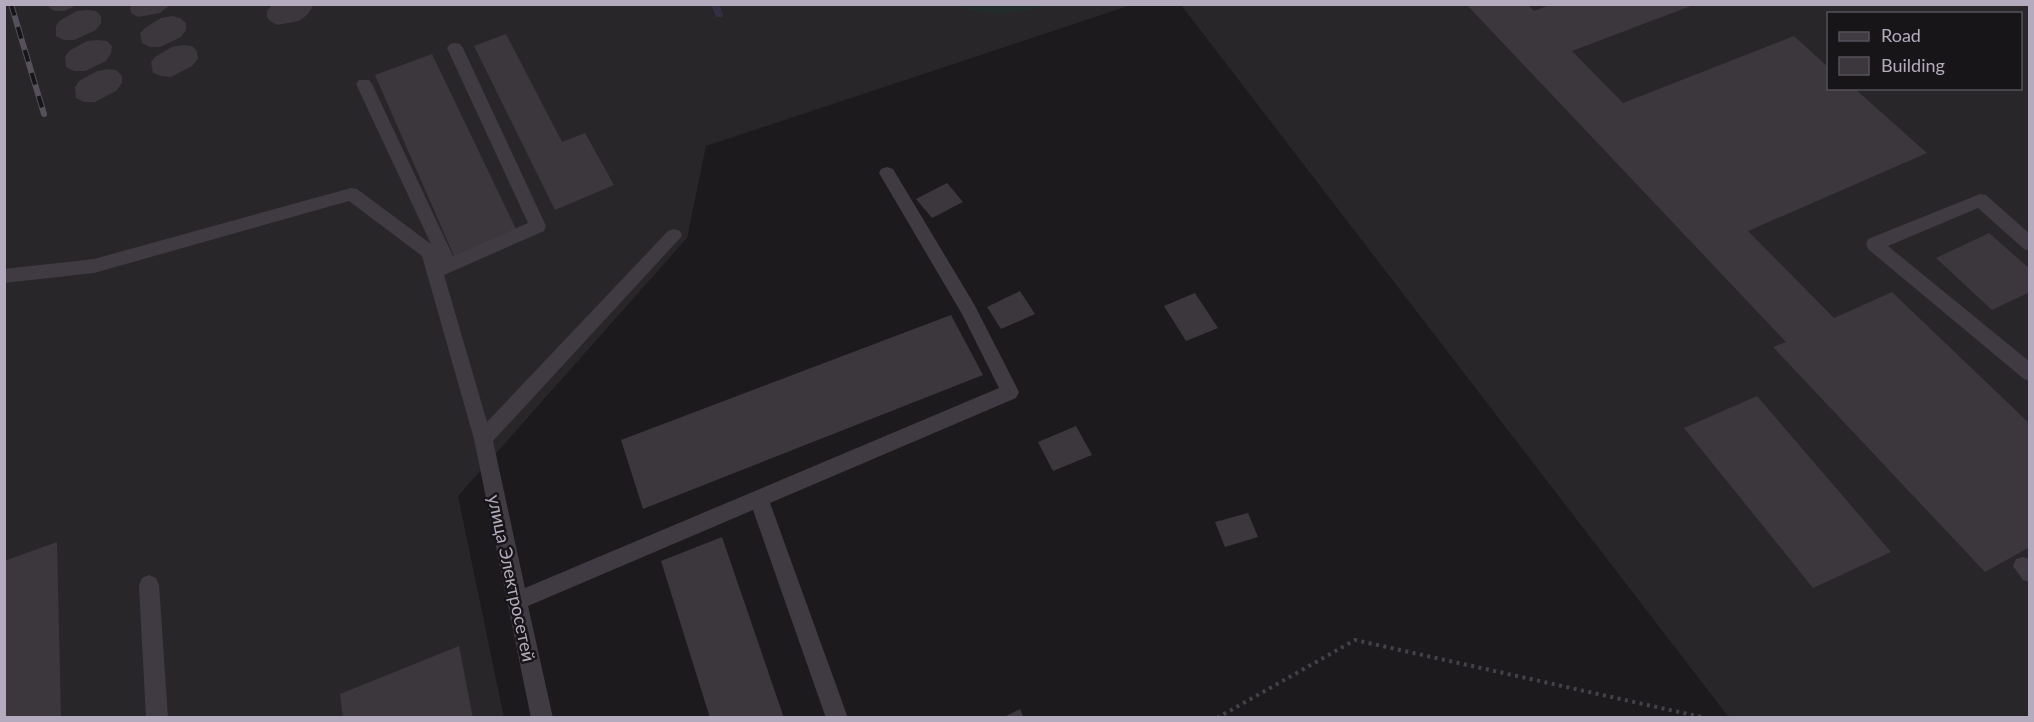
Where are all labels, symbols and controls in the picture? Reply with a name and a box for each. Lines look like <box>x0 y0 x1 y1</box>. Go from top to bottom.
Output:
legend <box>1827 12 2022 90</box>
text: Road <box>1881 24 1921 46</box>
text: Building <box>1881 54 1945 76</box>
street label: улица Электросетей <box>484 492 540 664</box>

